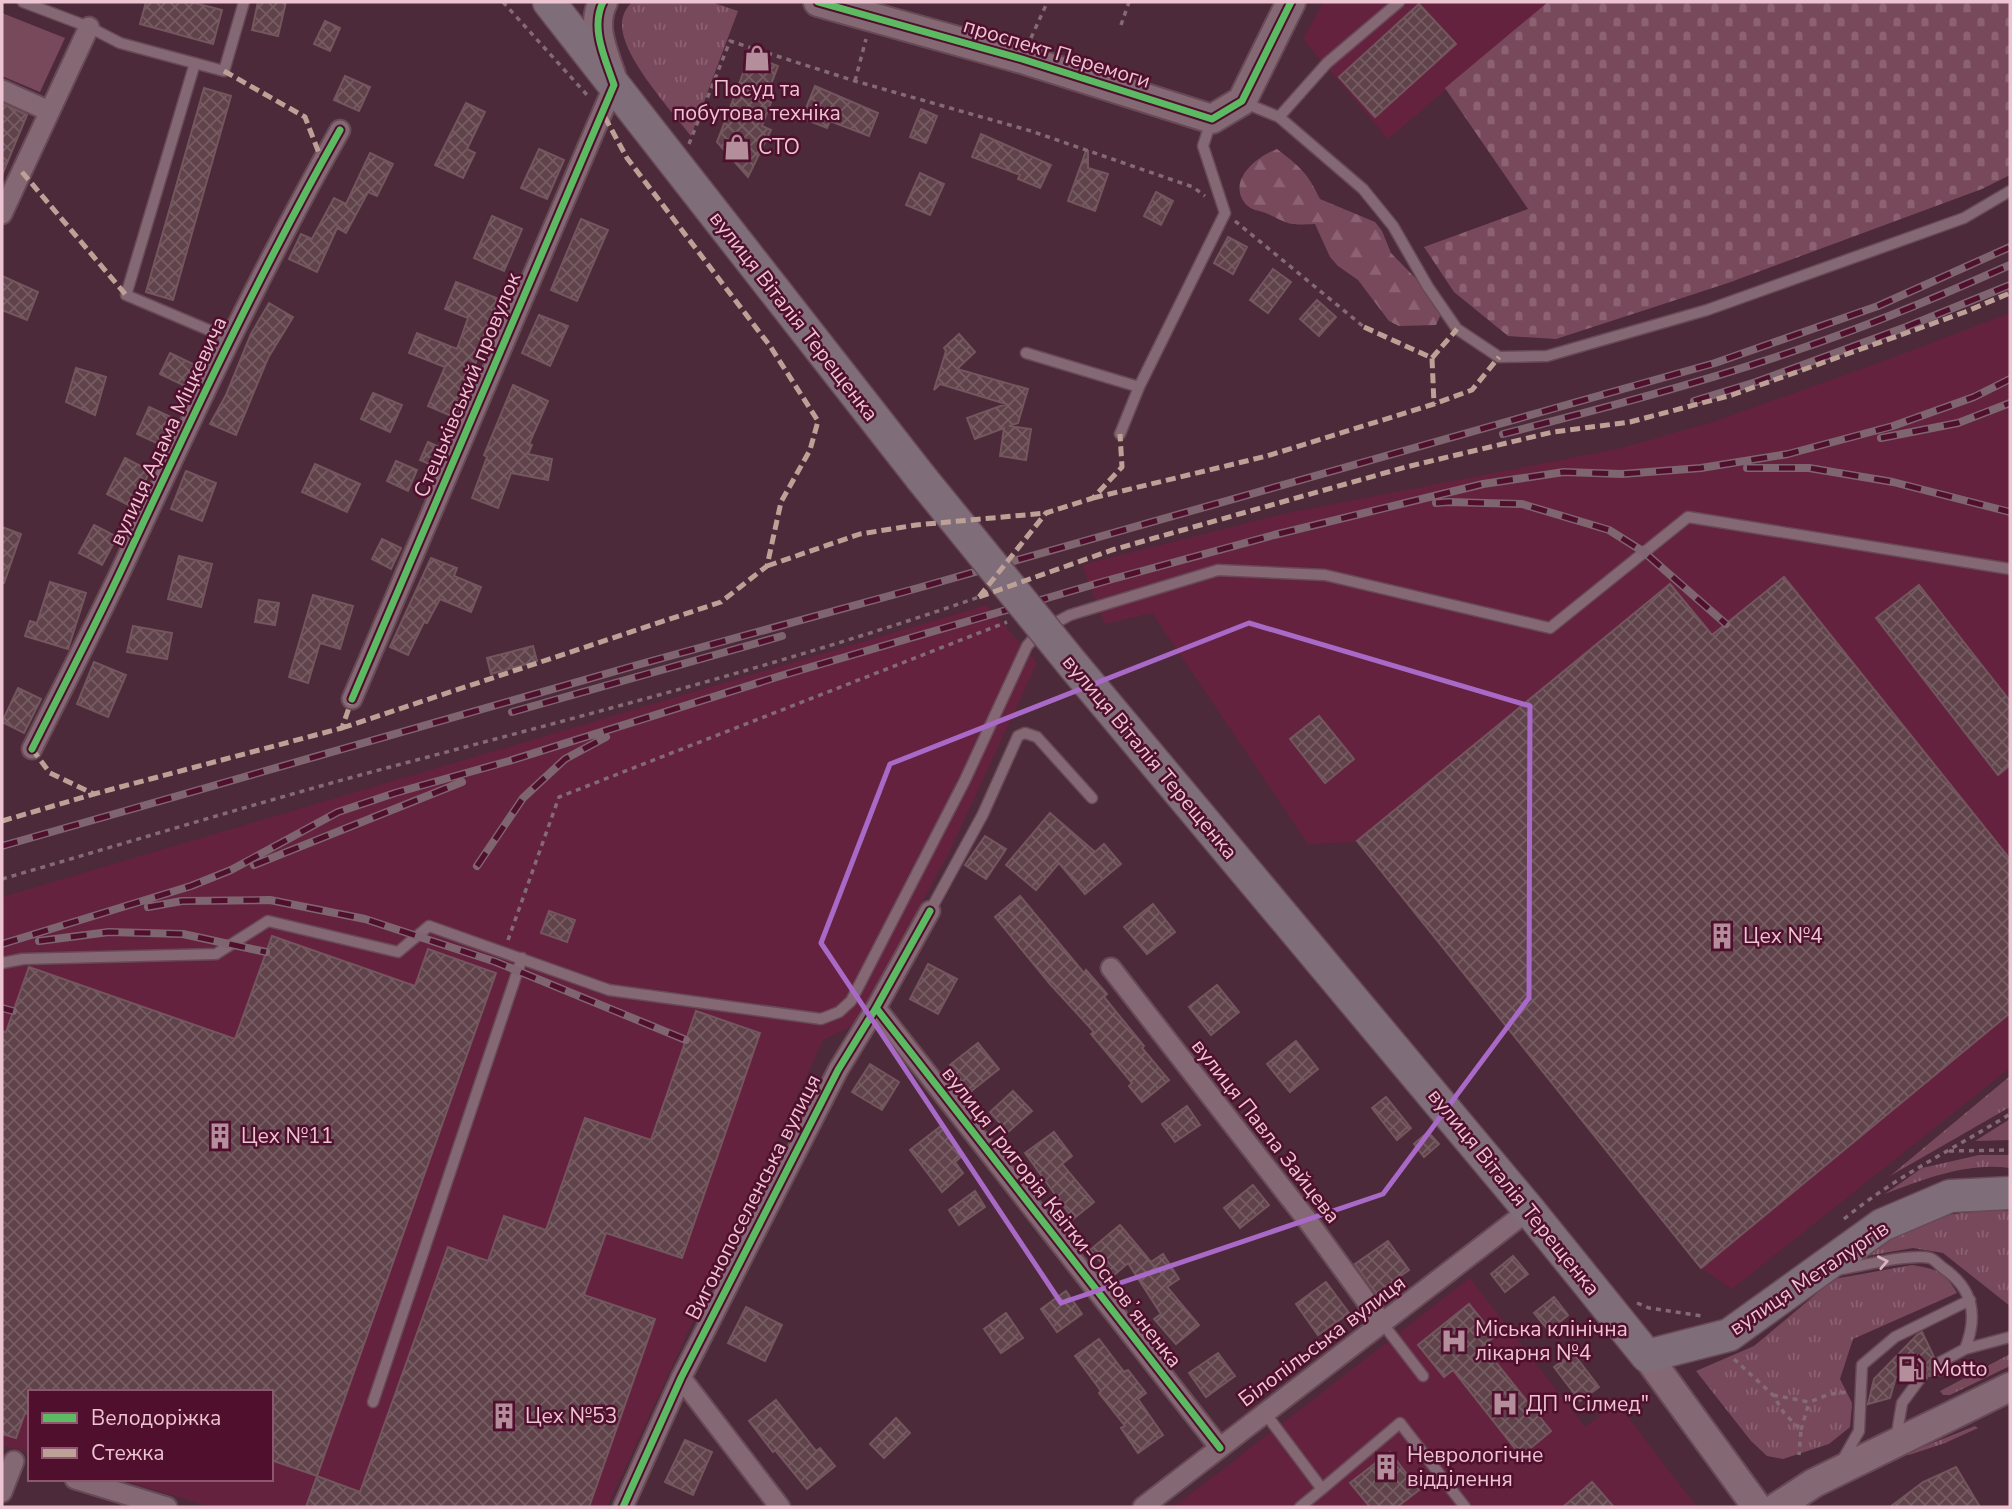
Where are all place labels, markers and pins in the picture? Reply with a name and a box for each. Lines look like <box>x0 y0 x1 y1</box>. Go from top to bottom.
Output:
shop icon: Посуд та побутова техніка <box>742 43 772 73</box>
place label: Посуд та побутова техніка <box>673 75 841 127</box>
shop icon: СТО <box>722 132 752 162</box>
place label: СТО <box>758 133 800 161</box>
building icon: Цех №4 <box>1707 921 1737 951</box>
place label: Цех №4 <box>1743 922 1823 950</box>
building icon: Цех №11 <box>205 1121 235 1151</box>
place label: Цех №11 <box>241 1122 333 1150</box>
place label: Міська клінічна лікарня №4 <box>1475 1315 1628 1367</box>
hospital icon: Міська клінічна лікарня №4 <box>1439 1326 1469 1356</box>
fuel station icon: Motto <box>1896 1354 1926 1384</box>
place label: Motto <box>1932 1355 1988 1383</box>
hospital icon: ДП "Сілмед" <box>1490 1389 1520 1419</box>
place label: ДП "Сілмед" <box>1526 1390 1649 1418</box>
building icon: Цех №53 <box>489 1401 519 1431</box>
place label: Цех №53 <box>525 1402 617 1430</box>
place label: Неврологічне відділення <box>1407 1441 1543 1493</box>
building icon: Неврологічне відділення <box>1371 1452 1401 1482</box>

